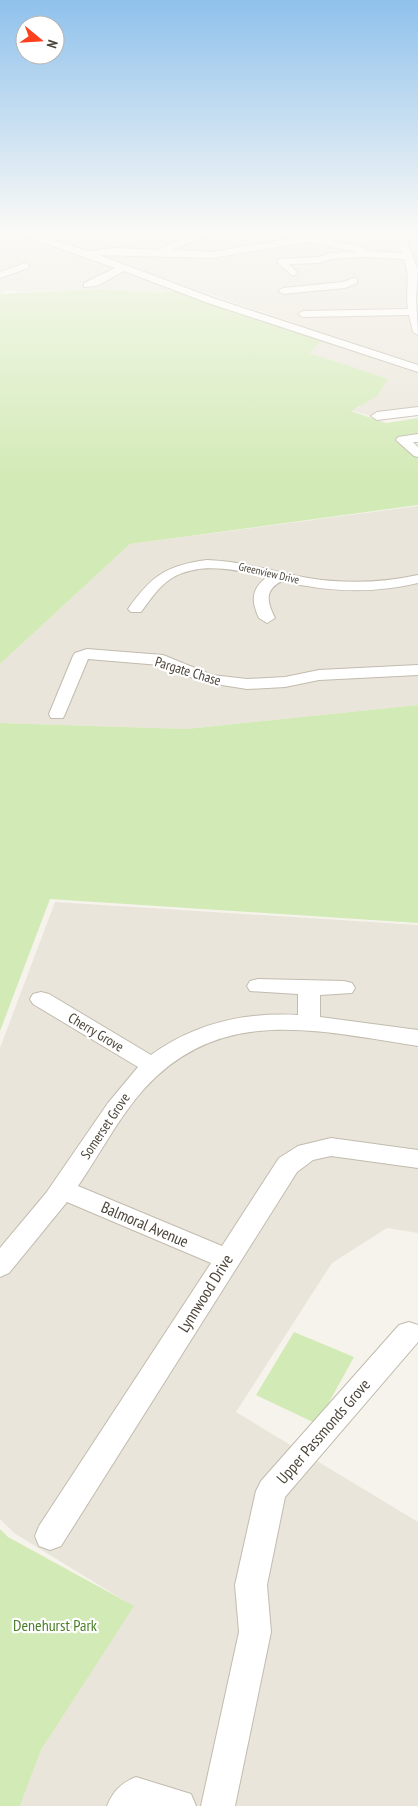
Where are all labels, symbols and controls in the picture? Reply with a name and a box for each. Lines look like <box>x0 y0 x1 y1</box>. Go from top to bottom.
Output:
north arrow <box>15 15 65 65</box>
text: N <box>43 38 62 50</box>
street label: Greenview Drive <box>237 559 301 587</box>
street label: Pargate Chase <box>153 652 223 690</box>
street label: Cherry Grove <box>65 1008 127 1056</box>
street label: Somerset Grove <box>76 1089 134 1163</box>
street label: Balmoral Avenue <box>98 1197 192 1251</box>
street label: Lynnwood Drive <box>173 1250 237 1336</box>
street label: Upper Passmonds Grove <box>272 1374 374 1488</box>
park label: Denehurst Park <box>13 1615 98 1635</box>

